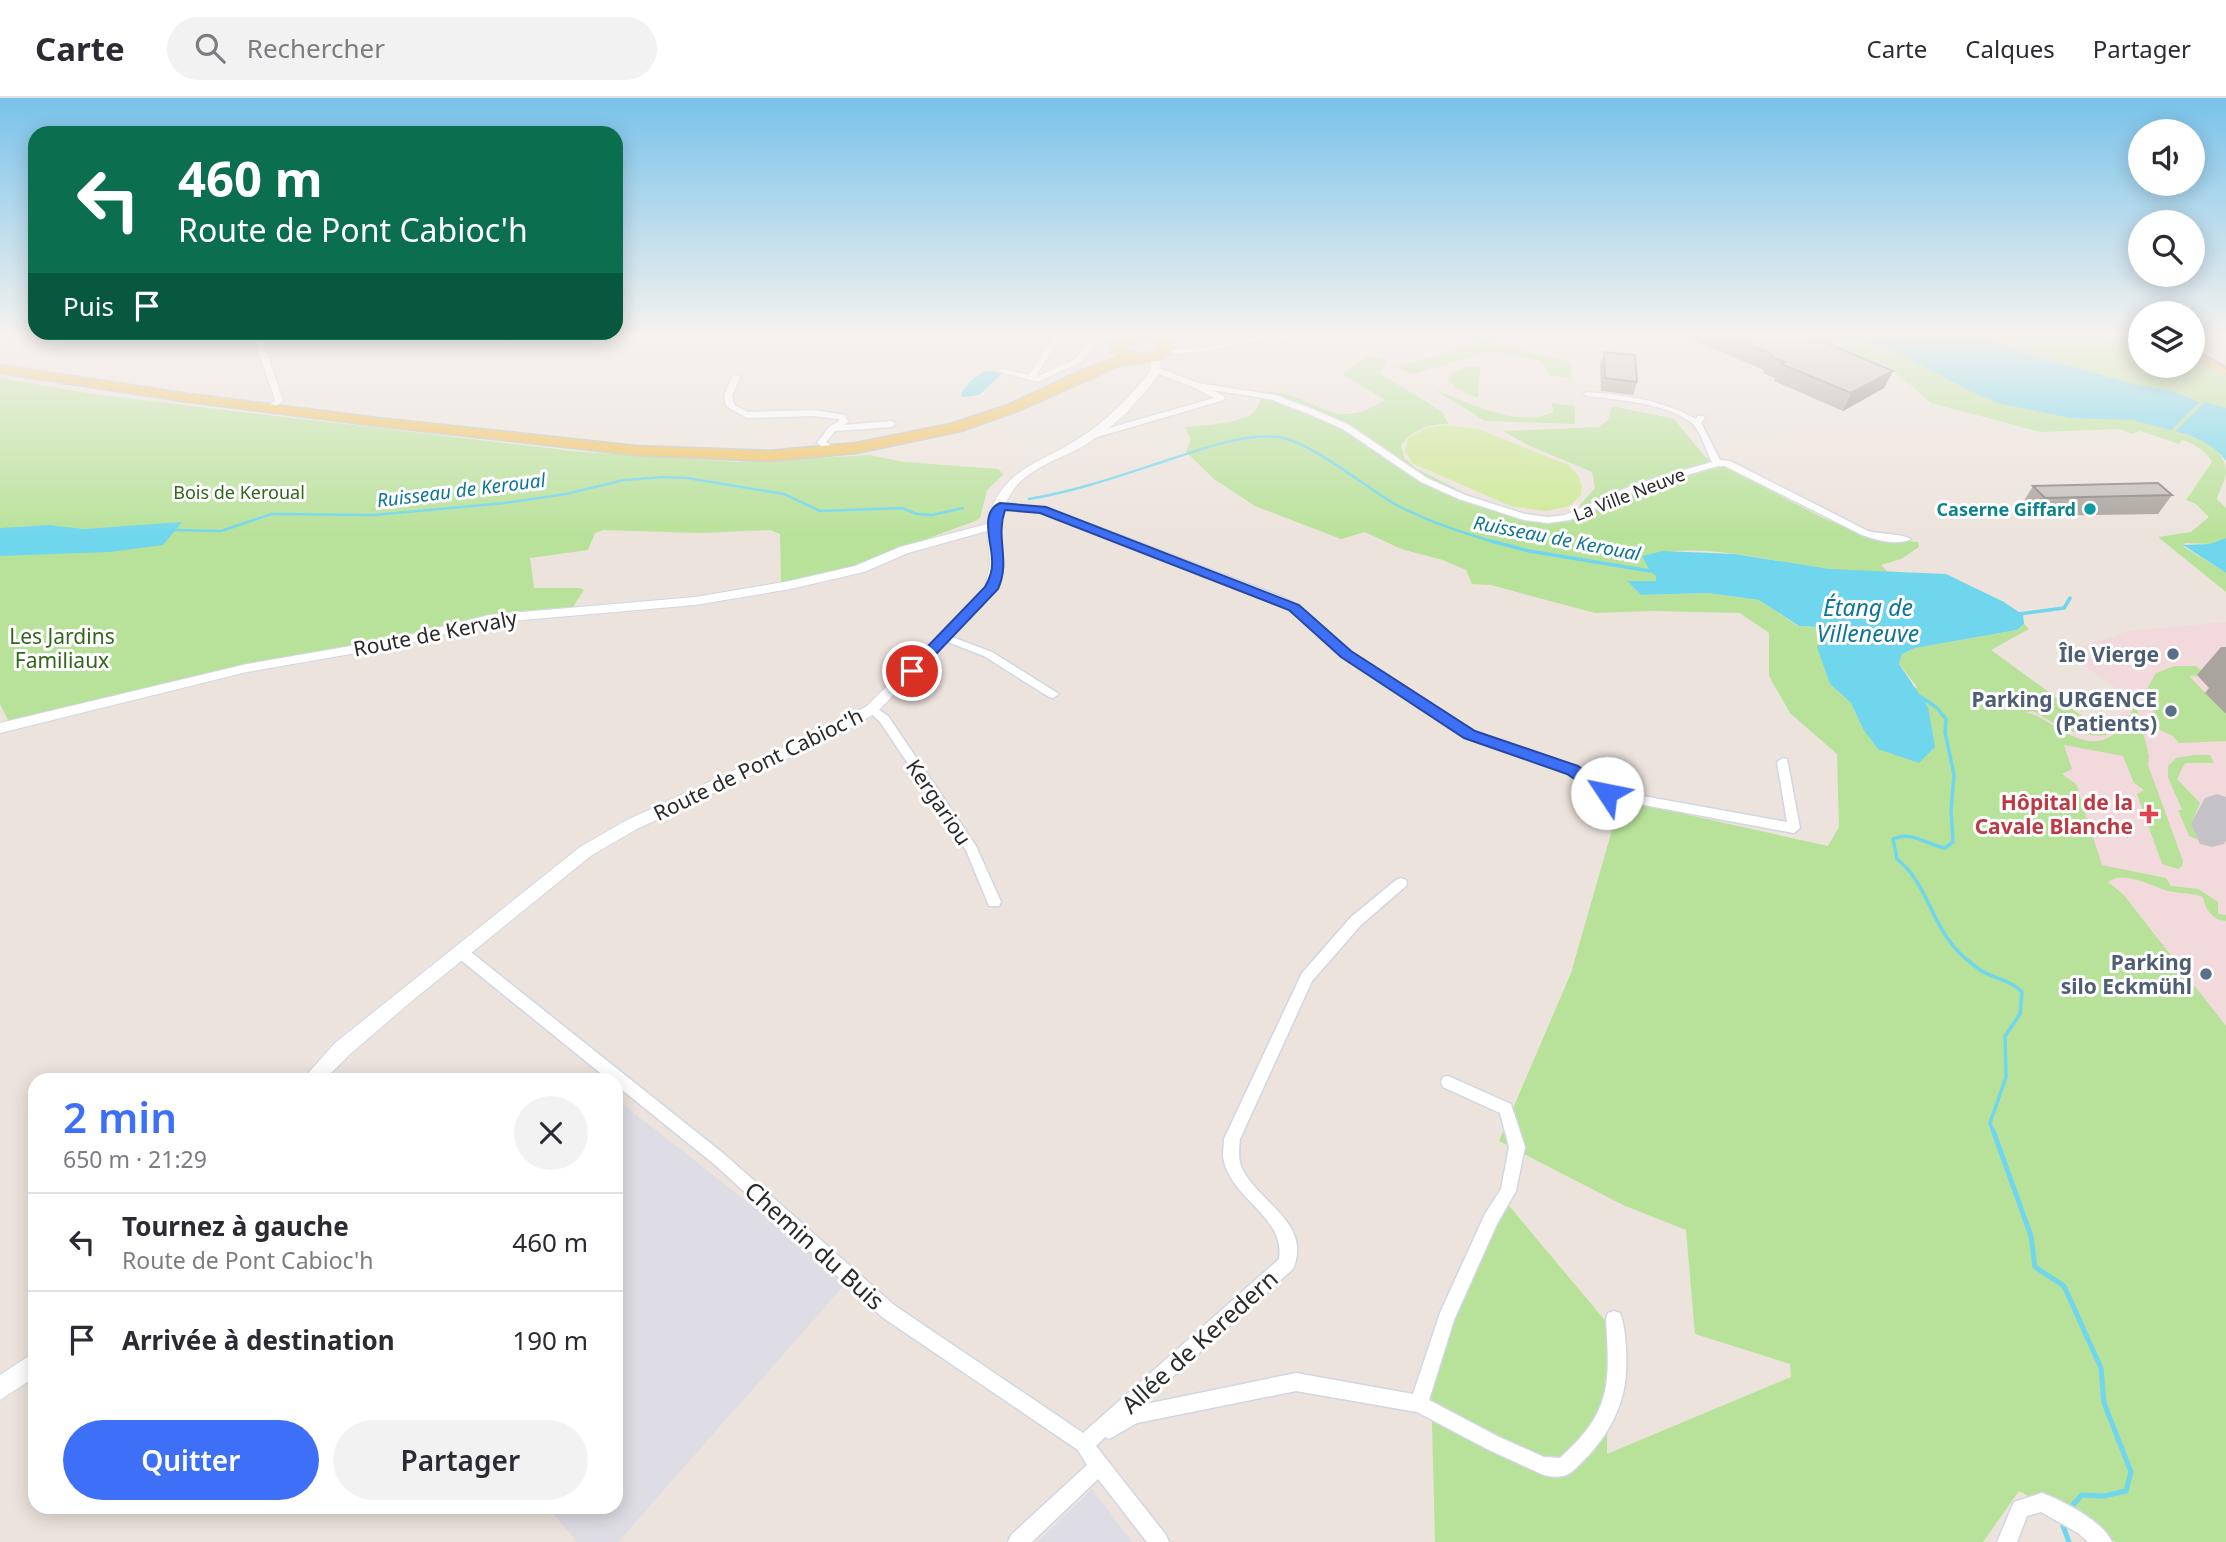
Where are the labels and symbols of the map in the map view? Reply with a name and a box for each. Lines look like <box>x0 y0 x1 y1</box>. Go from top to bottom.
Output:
street label: La Ville Neuve <box>1570 462 1688 526</box>
water label: Ruisseau de Keroual <box>375 467 548 513</box>
park label: Bois de Keroual <box>173 480 305 504</box>
place label: Caserne Giffard <box>1937 497 2076 521</box>
marker: Caserne Giffard <box>2082 501 2098 517</box>
water label: Ruisseau de Keroual <box>1471 509 1644 567</box>
water label: Étang de Villeneuve <box>1817 591 1919 649</box>
street label: Route de Kervaly <box>351 603 519 663</box>
park label: Les Jardins Familiaux <box>9 622 115 674</box>
place label: Île Vierge <box>2058 640 2159 668</box>
pin <box>882 641 942 701</box>
marker: Île Vierge <box>2165 646 2181 662</box>
place label: Parking URGENCE (Patients) <box>1971 685 2157 737</box>
street label: Route de Pont Cabioc'h <box>649 701 867 827</box>
marker: Parking URGENCE (Patients) <box>2163 703 2179 719</box>
street label: Kergariou <box>900 754 978 850</box>
position arrow <box>1570 756 1644 830</box>
place label: Hôpital de la Cavale Blanche <box>1975 788 2133 840</box>
marker: Hôpital de la Cavale Blanche <box>2139 804 2159 824</box>
place label: Parking silo Eckmühl <box>2061 948 2192 1000</box>
marker: Parking silo Eckmühl <box>2198 966 2214 982</box>
street label: Chemin du Buis <box>738 1173 892 1317</box>
street label: Allée de Keredern <box>1114 1262 1284 1420</box>

